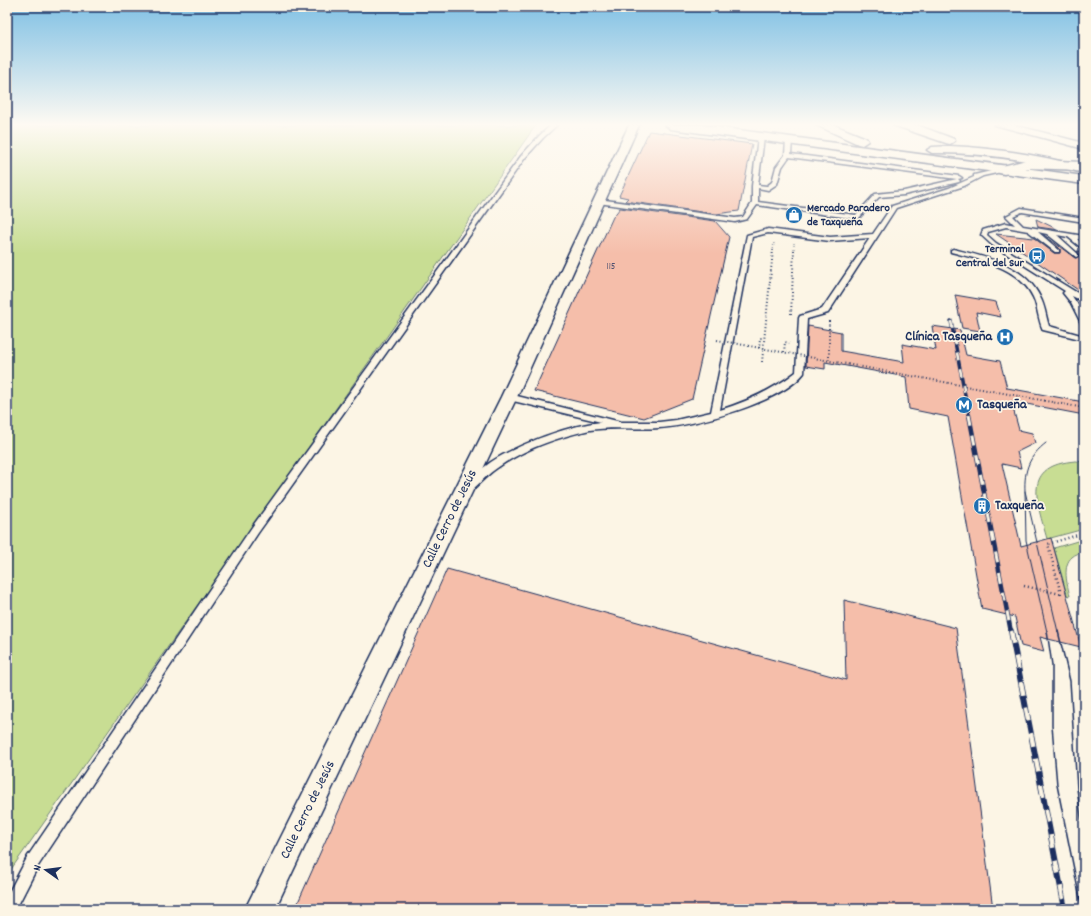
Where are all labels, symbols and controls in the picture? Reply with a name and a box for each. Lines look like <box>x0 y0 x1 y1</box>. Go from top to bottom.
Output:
place label: Mercado Paradero de Taxqueña <box>807 200 890 231</box>
shop icon: Mercado Paradero de Taxqueña <box>784 205 804 225</box>
place label: Terminal Central del Sur <box>956 241 1025 272</box>
bus stop icon: Terminal Central del Sur <box>1027 246 1047 266</box>
house number: 115 <box>606 260 616 274</box>
place label: Clínica Tasqueña <box>905 327 993 347</box>
hospital icon: Clínica Tasqueña <box>995 327 1015 347</box>
metro station icon: Tasqueña <box>954 395 974 415</box>
place label: Tasqueña <box>977 395 1028 415</box>
street label: Calle Cerro de Jesús <box>417 466 483 572</box>
building icon: Taxqueña <box>972 496 992 516</box>
place label: Taxqueña <box>995 496 1045 516</box>
street label: Calle Cerro de Jesús <box>275 757 341 863</box>
north arrow <box>26 850 66 890</box>
text: N <box>30 863 47 873</box>

